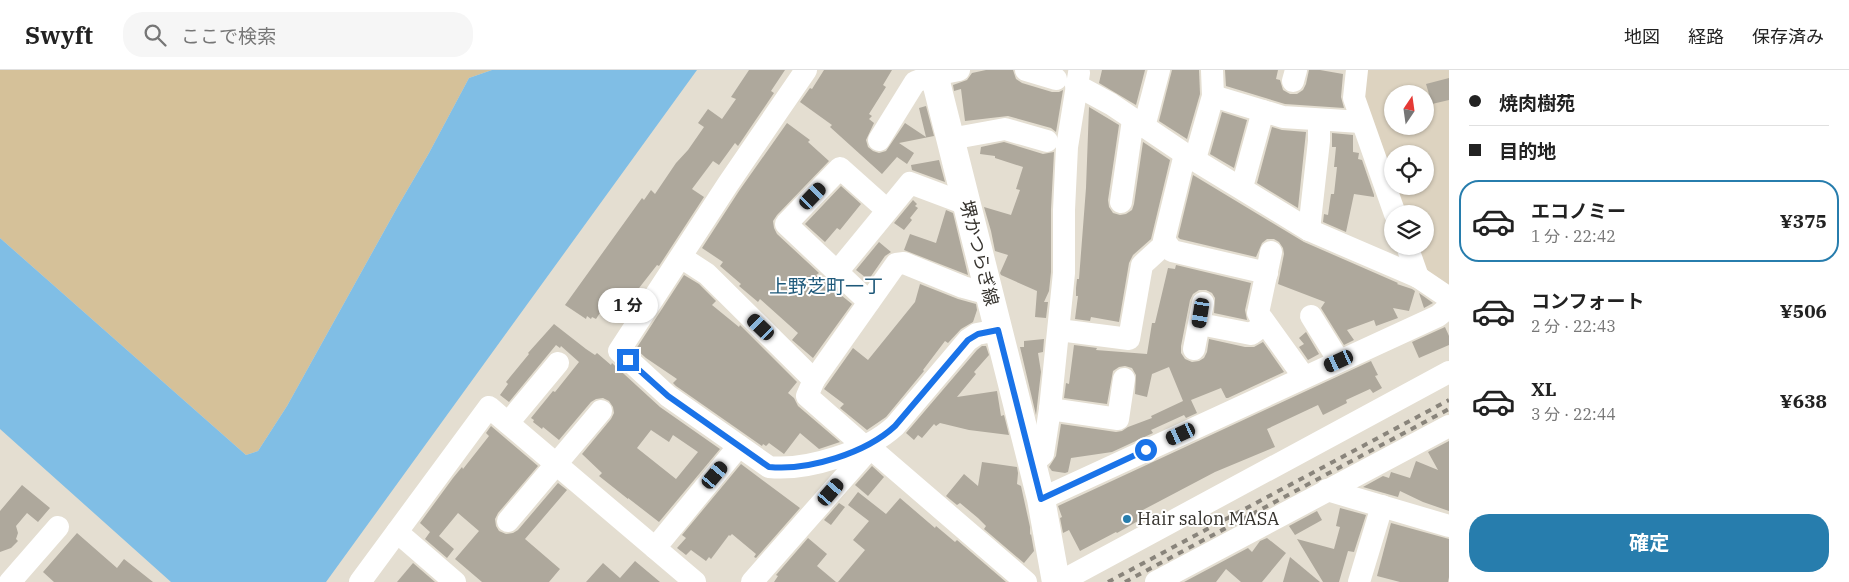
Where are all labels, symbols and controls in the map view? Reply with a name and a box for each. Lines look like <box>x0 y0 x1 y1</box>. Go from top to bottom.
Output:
search box <box>123 12 473 57</box>
text: Swyft <box>25 19 93 51</box>
icon: search <box>141 21 169 49</box>
text: ここで検索 <box>181 24 276 48</box>
text: 地図 <box>1624 25 1660 48</box>
text: 経路 <box>1688 25 1724 48</box>
text: 保存済み <box>1752 25 1824 48</box>
north arrow <box>1384 85 1434 135</box>
map controls <box>1384 85 1434 255</box>
text: 焼肉樹苑 <box>1499 91 1575 115</box>
text: 目的地 <box>1499 139 1556 163</box>
button: locate <box>1384 145 1434 195</box>
car <box>797 180 828 212</box>
street label: 堺かつらぎ線 <box>955 198 1004 308</box>
icon: car <box>1471 199 1516 244</box>
text: エコノミー <box>1531 199 1626 223</box>
button: layers <box>1384 205 1434 255</box>
text: ¥375 <box>1780 209 1827 233</box>
text: 1 分 · 22:42 <box>1531 226 1616 246</box>
district label: 上野芝町一丁 <box>769 274 883 298</box>
callout: 1 分 <box>598 288 658 322</box>
icon: car <box>1471 289 1516 334</box>
text: コンフォート <box>1531 289 1644 313</box>
text: 1 分 <box>613 295 643 315</box>
car <box>1191 297 1210 329</box>
text: ¥506 <box>1780 299 1827 323</box>
car <box>744 311 777 343</box>
text: 2 分 · 22:43 <box>1531 316 1616 336</box>
car <box>1322 348 1355 374</box>
route end <box>617 349 639 371</box>
text: XL <box>1531 377 1557 401</box>
icon: car <box>1471 379 1516 424</box>
text: ¥638 <box>1780 389 1827 413</box>
text: 3 分 · 22:44 <box>1531 404 1616 424</box>
car <box>1164 421 1197 447</box>
route start <box>1135 439 1157 461</box>
car <box>699 459 730 491</box>
car <box>815 476 846 508</box>
place label: Hair salon MASA <box>1137 507 1280 530</box>
marker: Hair salon MASA <box>1121 513 1133 525</box>
button: 確定 <box>1469 514 1829 572</box>

